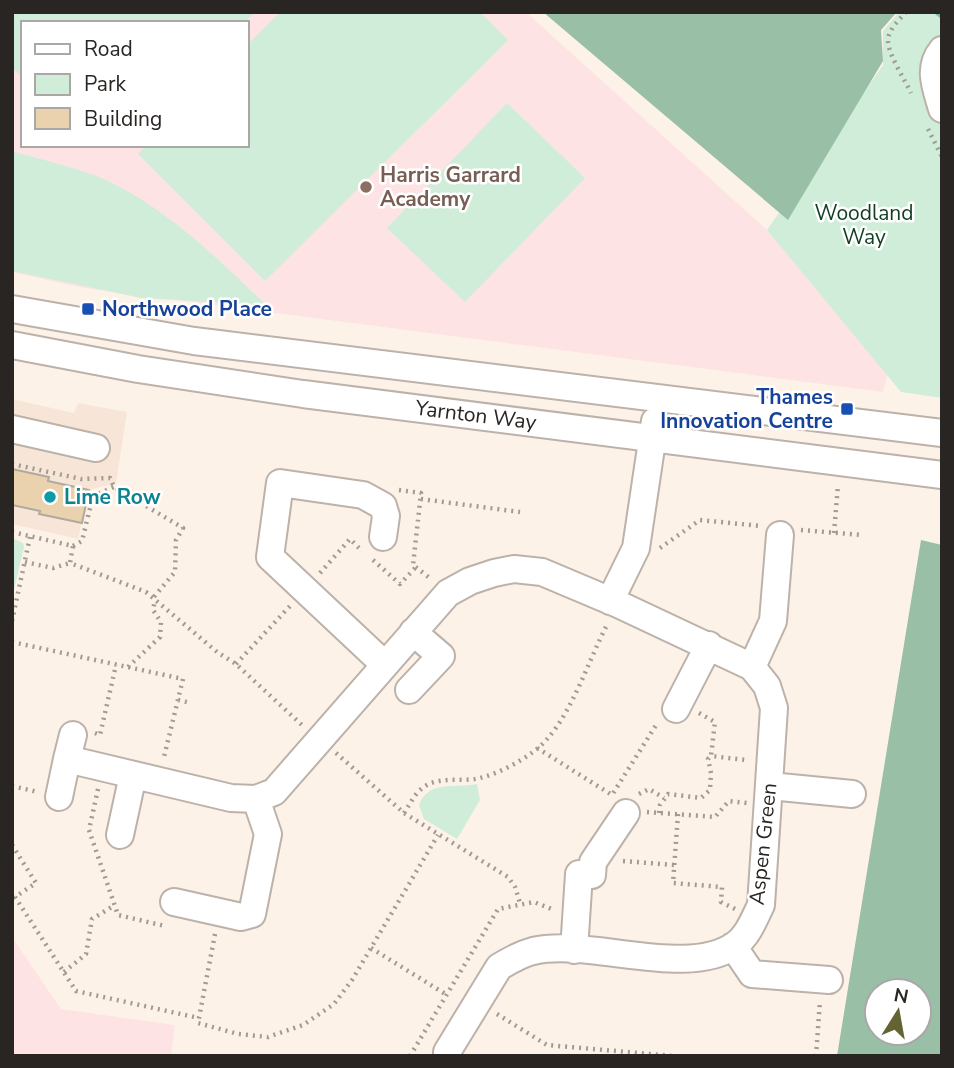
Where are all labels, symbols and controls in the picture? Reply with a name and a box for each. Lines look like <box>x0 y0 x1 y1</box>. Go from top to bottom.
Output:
legend <box>21 21 248 147</box>
text: Road <box>84 35 133 63</box>
text: Park <box>84 70 126 98</box>
text: Building <box>84 105 162 133</box>
place label: Harris Garrard Academy <box>380 161 521 213</box>
marker: Harris Garrard Academy <box>358 179 374 195</box>
park label: Woodland Way <box>815 199 914 251</box>
place label: Northwood Place <box>102 295 272 323</box>
marker: Northwood Place <box>80 301 96 317</box>
place label: Thames Innovation Centre <box>660 383 833 435</box>
street label: Yarnton Way <box>413 394 538 436</box>
marker: Thames Innovation Centre <box>839 401 855 417</box>
place label: Lime Row <box>64 483 161 511</box>
marker: Lime Row <box>42 489 58 505</box>
street label: Aspen Green <box>743 781 783 907</box>
north arrow <box>863 977 933 1047</box>
text: N <box>892 982 911 1010</box>

